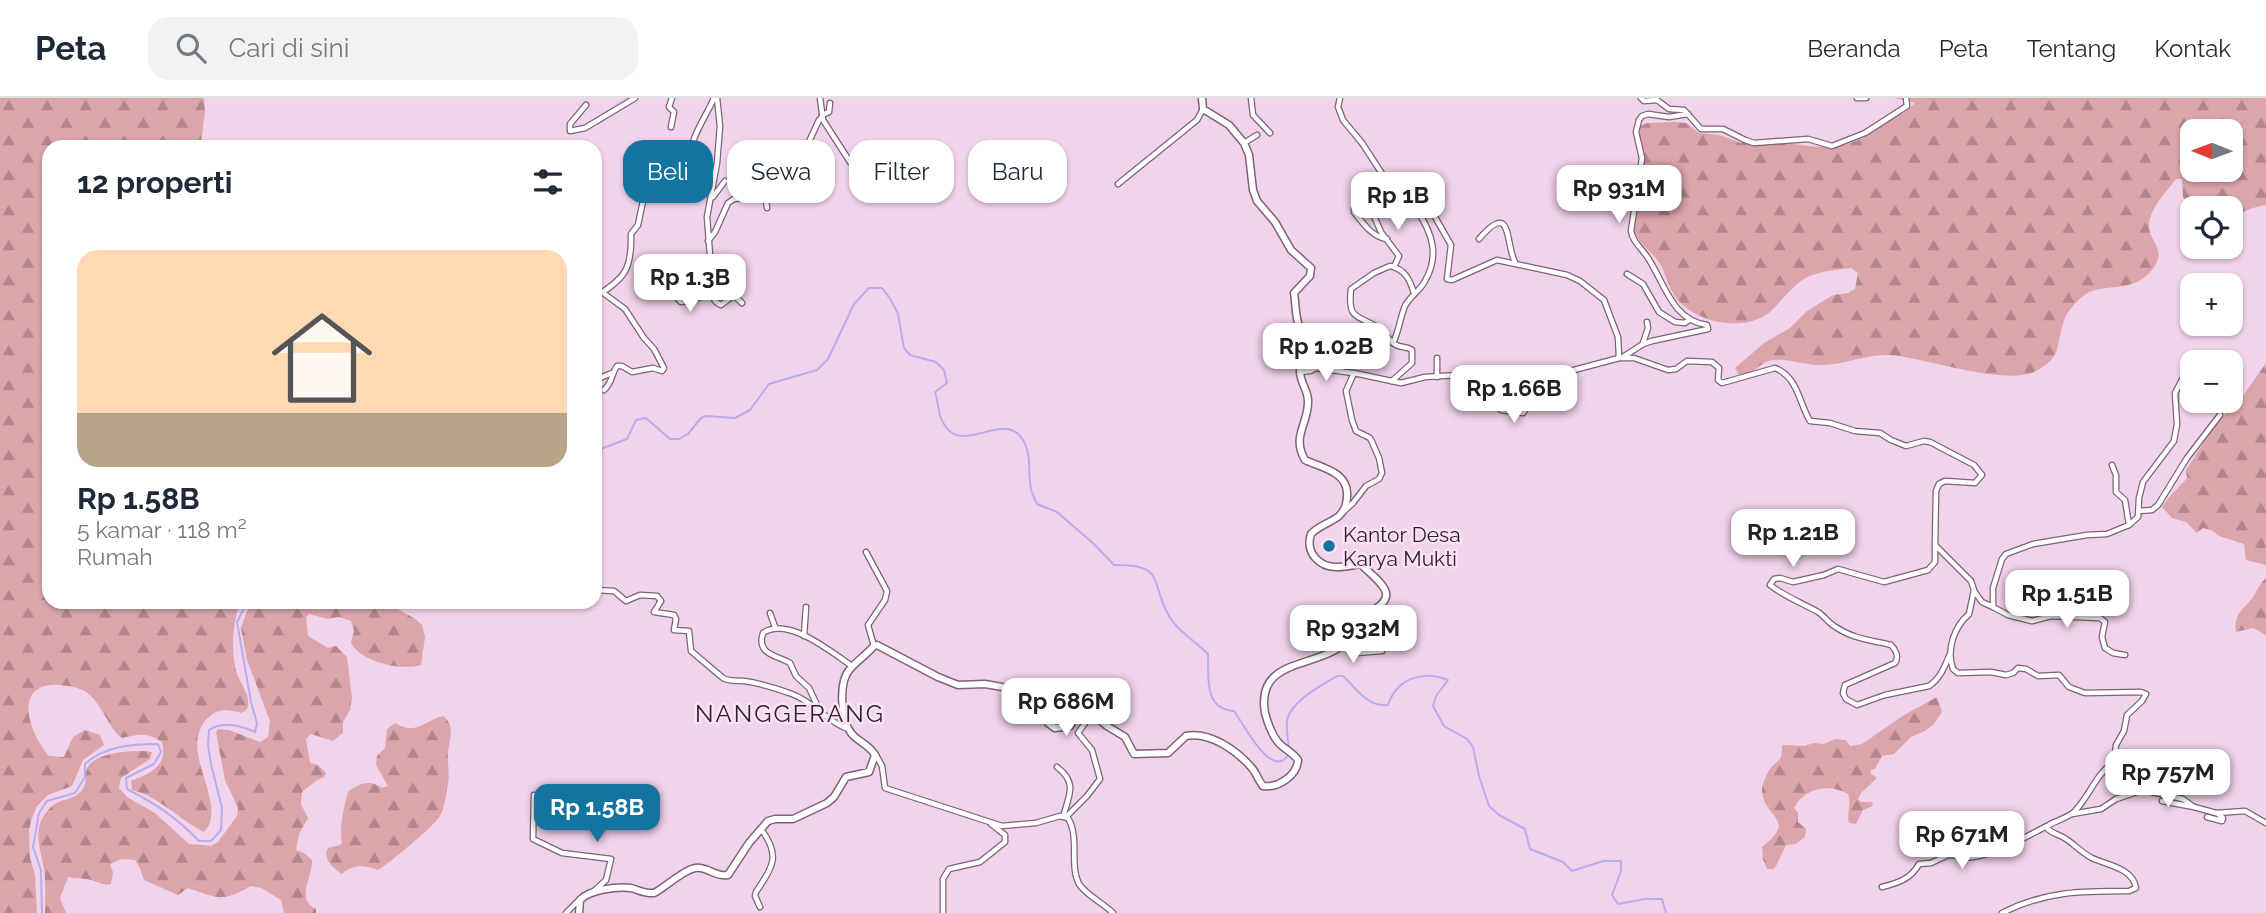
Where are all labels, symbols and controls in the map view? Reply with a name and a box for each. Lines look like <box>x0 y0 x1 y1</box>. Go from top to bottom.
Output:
search box <box>148 17 638 80</box>
text: Peta <box>35 29 106 68</box>
icon: search <box>172 29 210 67</box>
text: Cari di sini <box>228 33 349 63</box>
text: Beranda <box>1807 34 1901 63</box>
text: Peta <box>1939 34 1988 63</box>
text: Tentang <box>2026 34 2116 63</box>
text: Kontak <box>2154 34 2231 63</box>
north arrow <box>2180 119 2244 182</box>
map controls <box>2180 119 2243 413</box>
chip: Beli <box>623 140 713 203</box>
chip: Sewa <box>727 140 835 203</box>
chip: Filter <box>849 140 954 203</box>
chip: Baru <box>968 140 1067 203</box>
icon: filters <box>529 163 567 201</box>
text: 12 properti <box>77 165 232 200</box>
pin: Rp 931M <box>1554 166 1684 225</box>
pin: Rp 1B <box>1349 172 1447 232</box>
text: Rp 931M <box>1573 174 1665 201</box>
text: Rp 1B <box>1367 181 1429 208</box>
button: locate <box>2180 196 2243 259</box>
pin: Rp 1.3B <box>625 254 755 314</box>
text: Rp 1.3B <box>650 263 730 290</box>
button: + <box>2180 273 2243 336</box>
icon: home <box>259 295 385 421</box>
pin: Rp 1.02B <box>1254 324 1398 383</box>
text: Rp 1.02B <box>1279 332 1373 359</box>
button: − <box>2180 350 2243 413</box>
pin: Rp 1.66B <box>1442 366 1586 425</box>
text: Rp 1.66B <box>1466 374 1562 401</box>
text: Rp 1.58B <box>77 481 200 516</box>
pin: Rp 1.21B <box>1721 510 1865 569</box>
text: 5 kamar · 118 m² <box>77 516 247 543</box>
text: Rp 1.21B <box>1747 518 1839 545</box>
place label: Kantor Desa Karya Mukti <box>1343 522 1461 571</box>
marker: Kantor Desa Karya Mukti <box>1321 538 1337 554</box>
text: Rumah <box>77 543 153 570</box>
pin: Rp 1.51B <box>1995 570 2139 630</box>
text: Rp 1.51B <box>2021 579 2113 606</box>
pin: Rp 932M <box>1288 606 1418 665</box>
text: Rp 932M <box>1306 614 1400 641</box>
pin: Rp 686M <box>1001 678 1131 738</box>
text: Rp 686M <box>1018 687 1115 714</box>
district label: NANGGERANG <box>695 699 885 728</box>
pin: Rp 757M <box>2103 750 2233 809</box>
text: Rp 757M <box>2121 758 2215 785</box>
pin: Rp 1.58B <box>525 784 669 844</box>
text: Rp 1.58B <box>550 793 644 820</box>
pin: Rp 671M <box>1897 812 2027 871</box>
text: Rp 671M <box>1915 820 2009 847</box>

